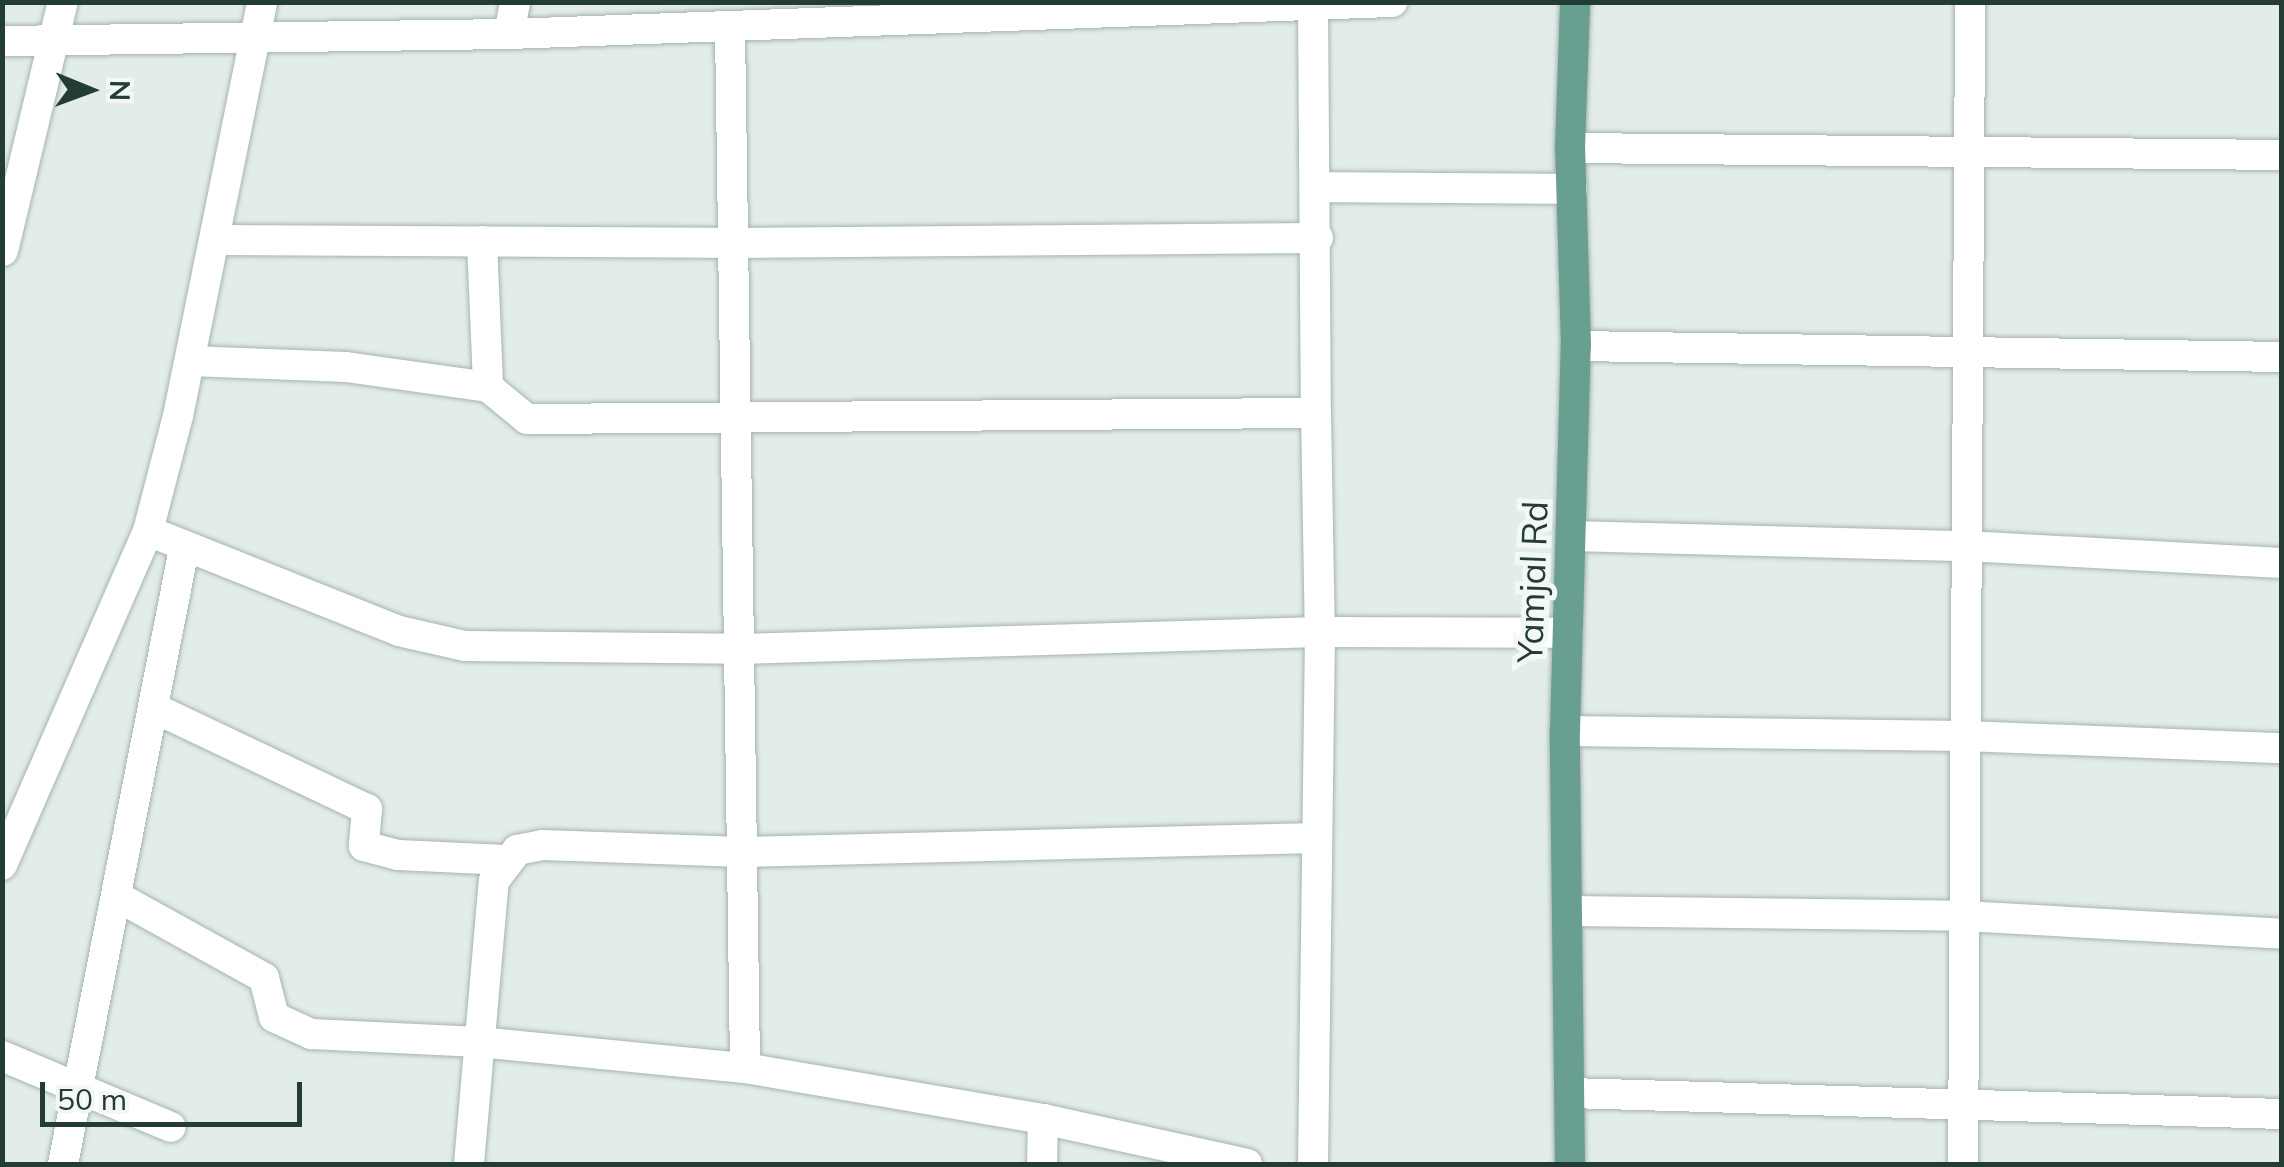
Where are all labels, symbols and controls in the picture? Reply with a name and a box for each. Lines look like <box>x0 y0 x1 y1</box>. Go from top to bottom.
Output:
north arrow <box>40 40 140 140</box>
text: N <box>103 80 138 101</box>
street label: Yamjal Rd <box>1508 500 1556 664</box>
scale bar <box>45 1062 308 1124</box>
text: 50 m <box>57 1080 127 1118</box>

